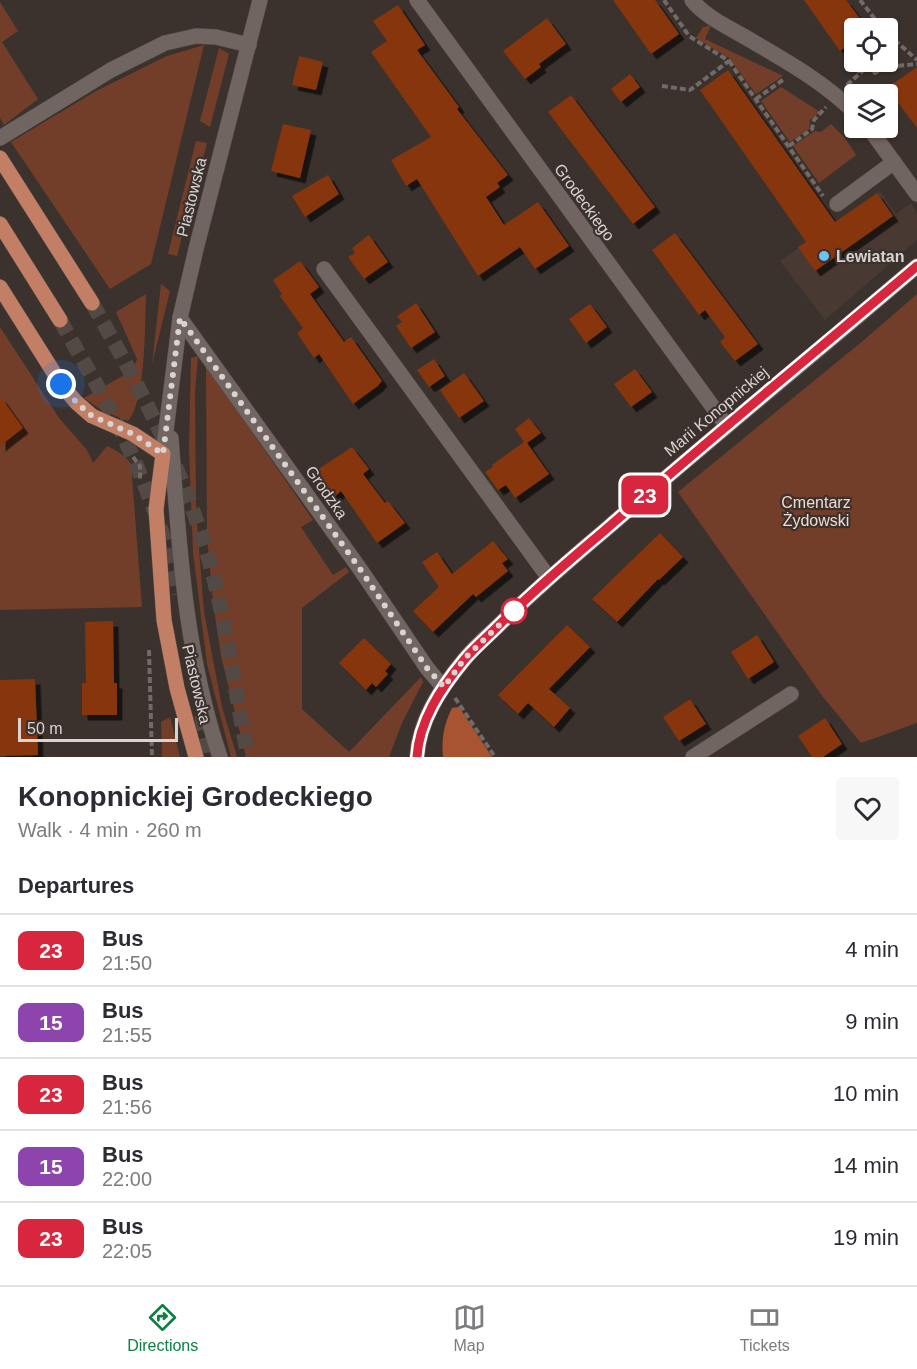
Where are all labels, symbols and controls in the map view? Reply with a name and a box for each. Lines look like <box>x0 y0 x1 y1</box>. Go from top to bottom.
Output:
map controls <box>844 18 898 138</box>
button: locate <box>844 18 898 72</box>
button: layers <box>844 84 898 138</box>
street label: Piastowska <box>173 156 210 238</box>
street label: Grodeckiego <box>551 161 618 244</box>
place label: Lewiatan <box>836 248 904 265</box>
marker: Lewiatan <box>817 249 831 263</box>
street label: Marii Konopnickiej <box>661 363 772 460</box>
your location <box>46 369 76 399</box>
street label: Grodzka <box>302 463 351 522</box>
line badge: 23 <box>618 476 672 514</box>
text: 23 <box>633 484 657 507</box>
park label: Cmentarz Żydowski <box>781 494 851 529</box>
unlabelled marker <box>501 598 527 624</box>
street label: Piastowska <box>179 643 214 726</box>
scale bar <box>18 715 178 742</box>
text: 50 m <box>27 720 63 737</box>
button: heart <box>836 777 899 840</box>
text: Konopnickiej Grodeckiego <box>18 781 373 812</box>
text: Walk · 4 min · 260 m <box>18 819 202 841</box>
text: Departures <box>18 873 134 898</box>
text: Bus <box>102 926 144 951</box>
text: 4 min <box>845 937 899 962</box>
text: 23 <box>39 939 63 962</box>
text: 21:50 <box>102 952 152 974</box>
text: Bus <box>102 998 144 1023</box>
text: 9 min <box>845 1009 899 1034</box>
text: 15 <box>39 1011 63 1034</box>
text: 21:55 <box>102 1024 152 1046</box>
text: Bus <box>102 1070 144 1095</box>
text: 10 min <box>833 1081 899 1106</box>
text: 23 <box>39 1083 63 1106</box>
text: 21:56 <box>102 1096 152 1118</box>
text: Bus <box>102 1142 144 1167</box>
text: 14 min <box>833 1153 899 1178</box>
text: 15 <box>39 1155 63 1178</box>
text: 22:00 <box>102 1168 152 1190</box>
text: Bus <box>102 1214 144 1239</box>
text: 19 min <box>833 1225 899 1250</box>
text: 23 <box>39 1227 63 1250</box>
text: 22:05 <box>102 1240 152 1262</box>
tab: Directions <box>127 1301 198 1355</box>
tab: Map <box>453 1301 486 1355</box>
tab: Tickets <box>740 1301 790 1355</box>

